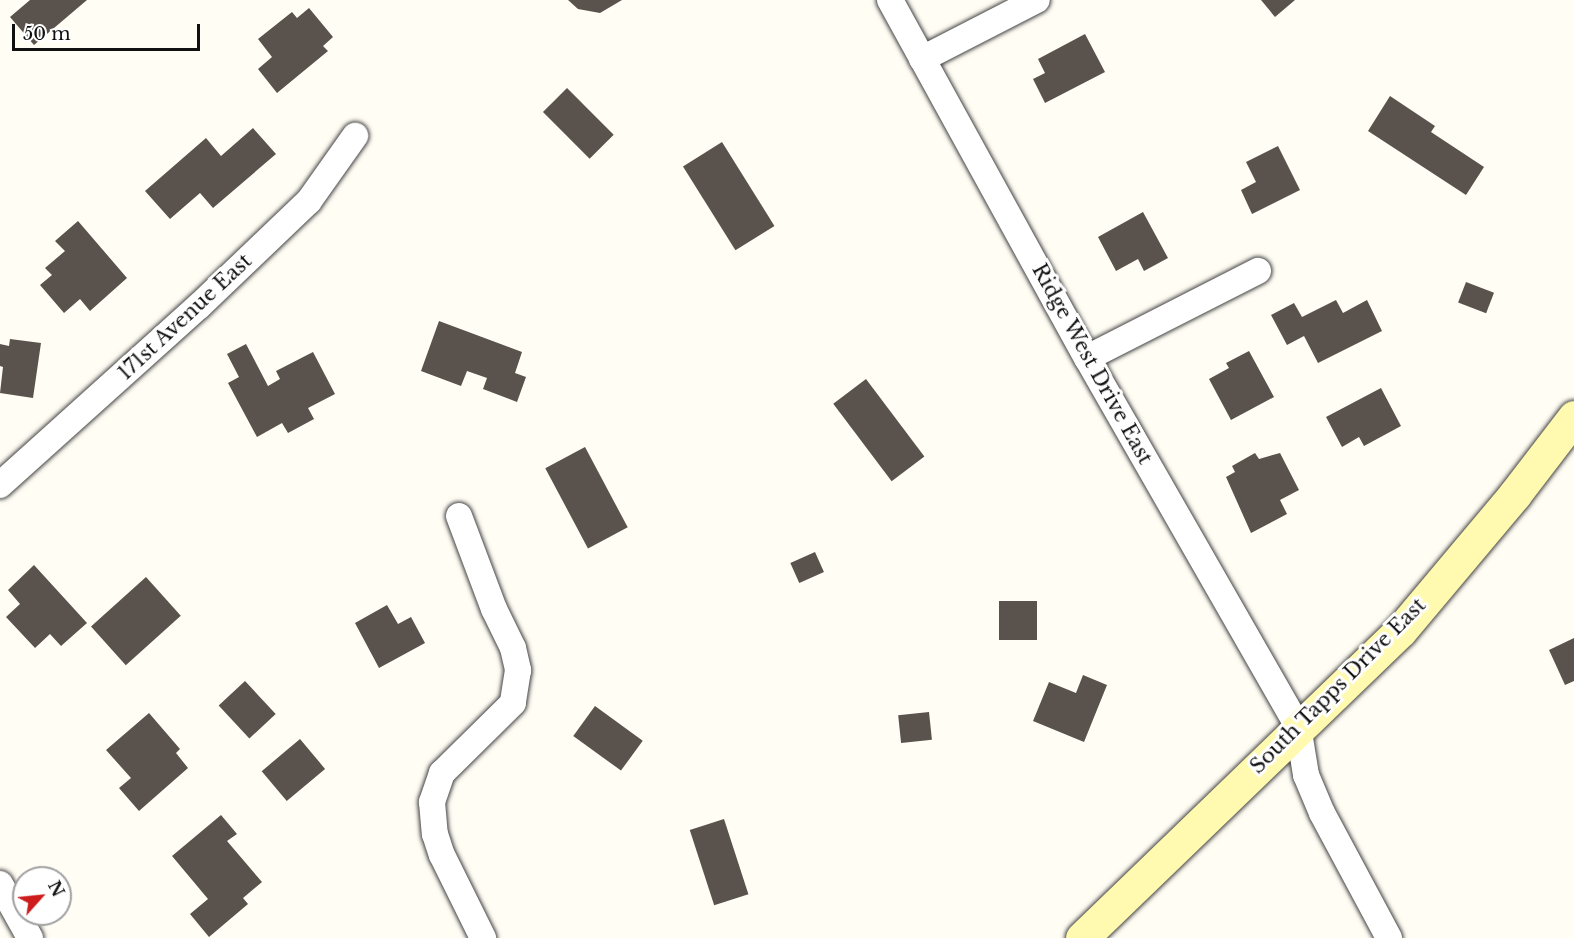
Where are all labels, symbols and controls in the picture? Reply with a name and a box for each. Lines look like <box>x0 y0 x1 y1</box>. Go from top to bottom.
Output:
scale bar <box>15 12 202 50</box>
text: 50 m <box>23 23 71 45</box>
street label: 171st Avenue East <box>113 249 257 385</box>
street label: Ridge West Drive East <box>1027 259 1157 469</box>
street label: South Tapps Drive East <box>1245 593 1431 779</box>
north arrow <box>12 866 72 926</box>
text: N <box>44 877 69 900</box>

